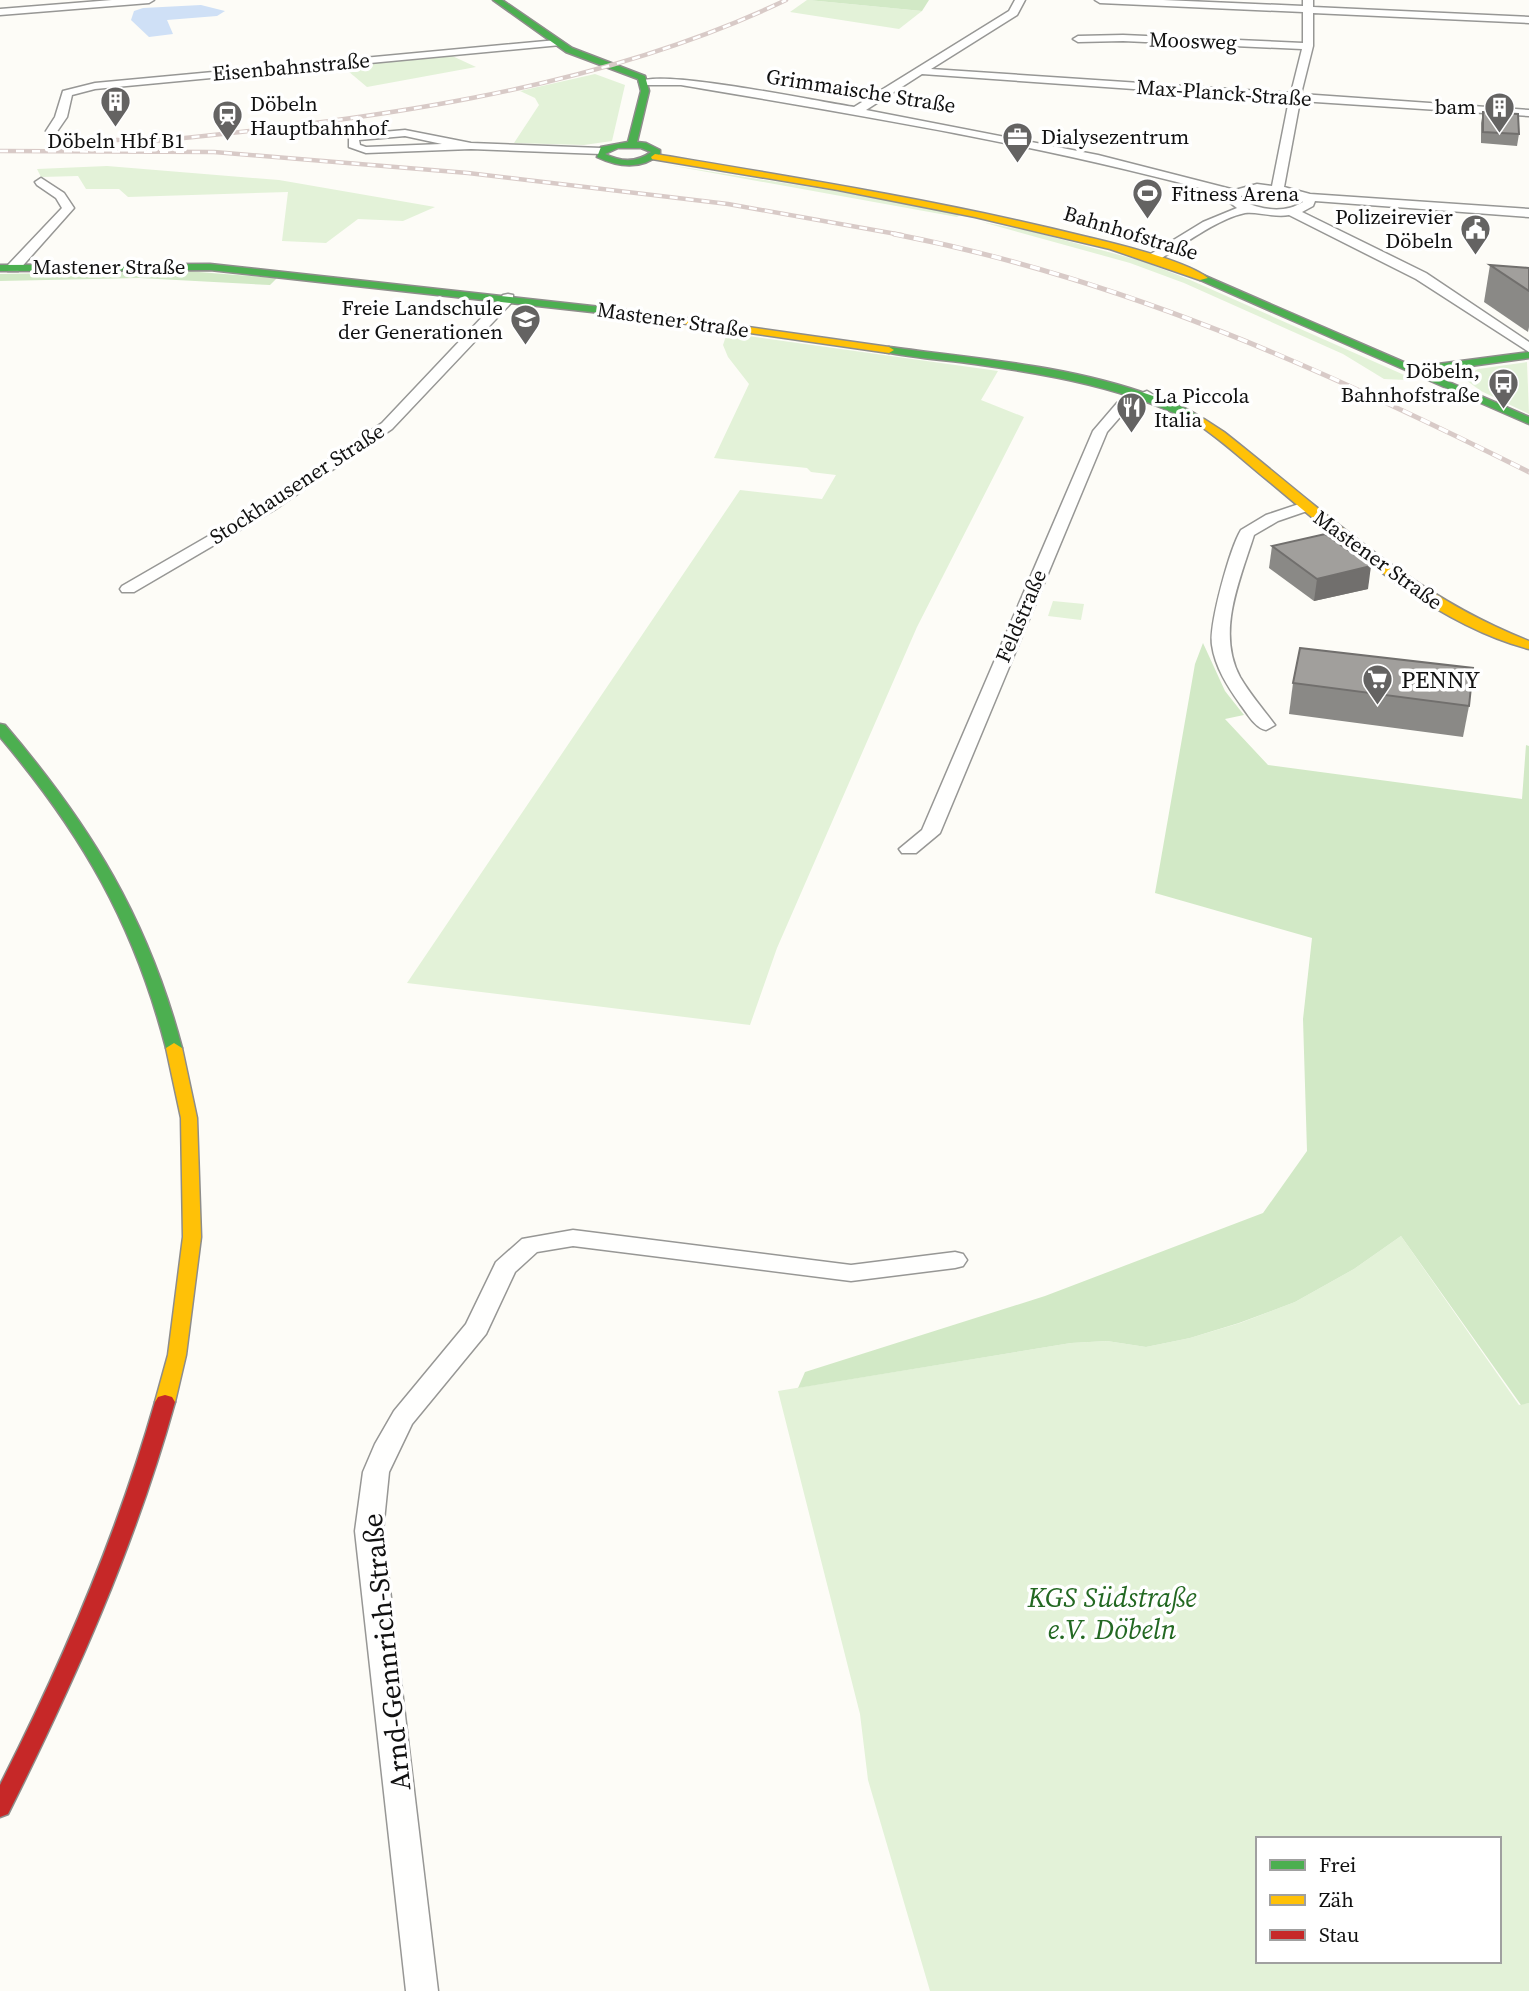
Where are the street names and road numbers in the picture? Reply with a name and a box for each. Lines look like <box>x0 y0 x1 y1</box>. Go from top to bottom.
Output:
street label: Moosweg <box>1149 24 1238 57</box>
street label: Eisenbahnstraße <box>211 45 371 88</box>
street label: Grimmaische Straße <box>764 61 958 120</box>
street label: Max-Planck-Straße <box>1135 72 1313 113</box>
street label: Bahnhofstraße <box>1060 198 1202 267</box>
street label: Mastener Straße <box>33 252 185 281</box>
street label: Mastener Straße <box>595 295 751 345</box>
street label: Stockhausener Straße <box>204 416 390 551</box>
street label: Mastener Straße <box>1308 503 1449 616</box>
street label: Feldstraße <box>988 565 1053 667</box>
street label: Arnd-Gennrich-Straße <box>353 1512 419 1792</box>

